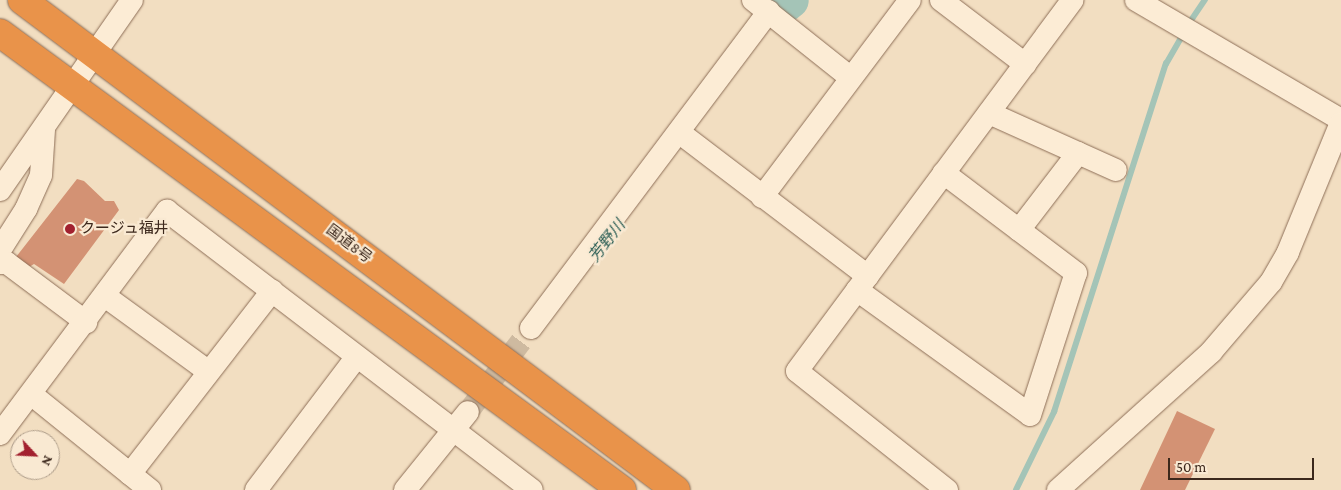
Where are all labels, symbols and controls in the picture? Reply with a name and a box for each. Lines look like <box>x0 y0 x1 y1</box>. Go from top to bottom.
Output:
water label: 芳野川 <box>585 216 629 266</box>
place label: クージュ福井 <box>80 220 170 238</box>
street label: 国道8号 <box>322 221 376 267</box>
marker: クージュ福井 <box>64 223 76 235</box>
north arrow <box>10 430 60 480</box>
scale bar <box>1171 448 1317 480</box>
text: N <box>38 453 57 469</box>
text: 50 m <box>1176 459 1206 475</box>

